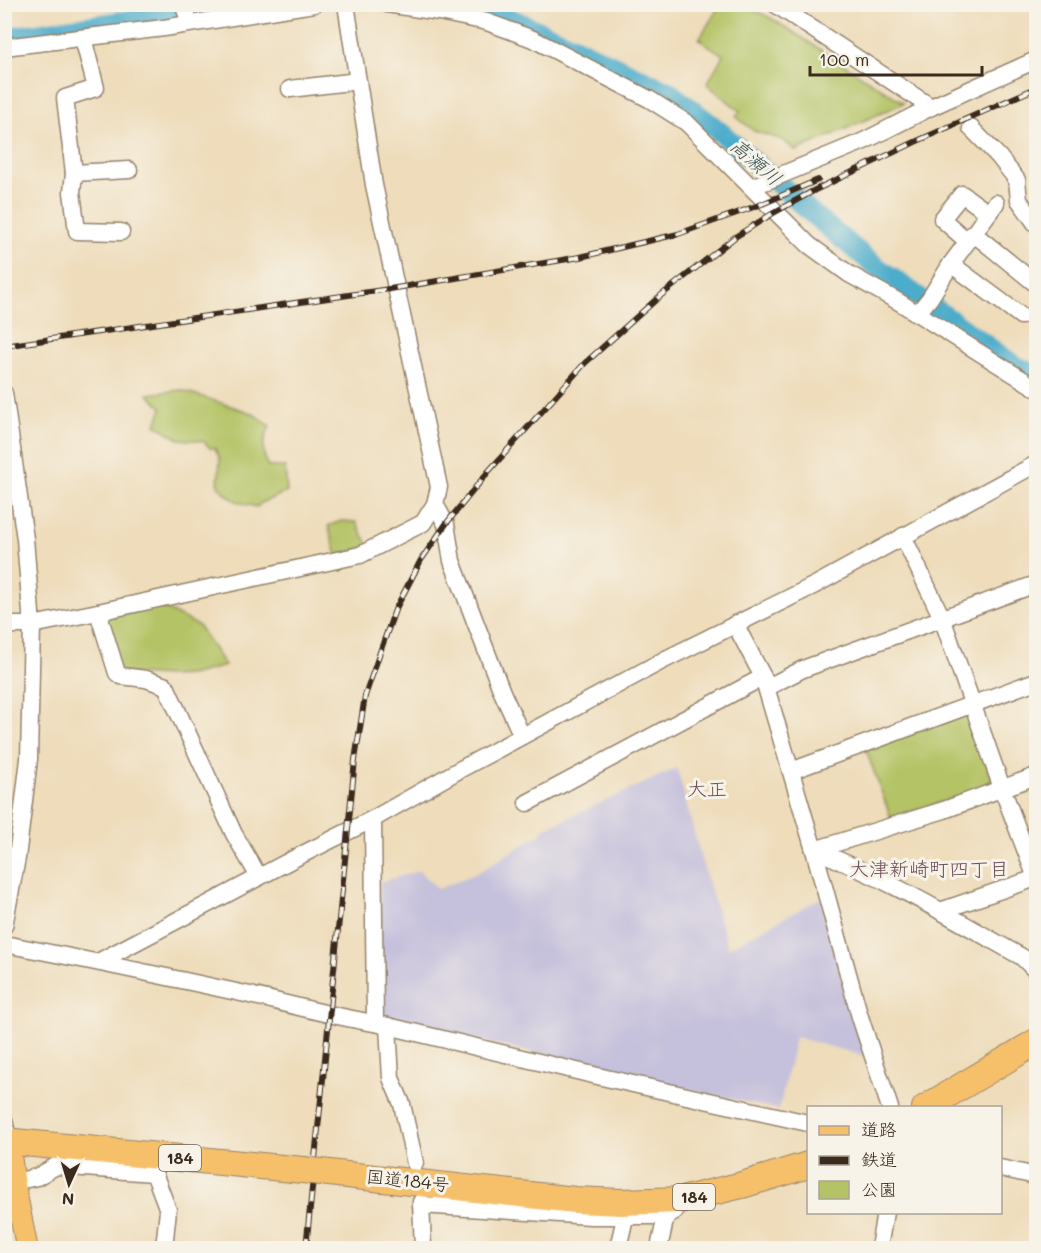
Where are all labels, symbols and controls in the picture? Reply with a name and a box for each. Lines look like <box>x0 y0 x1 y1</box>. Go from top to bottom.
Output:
scale bar <box>810 39 982 77</box>
text: 100 m <box>819 47 869 71</box>
water label: 高瀬川 <box>725 132 788 191</box>
district label: 大正 <box>687 775 727 801</box>
district label: 大津新崎町四丁目 <box>849 855 1009 881</box>
legend <box>807 1106 1002 1214</box>
text: 道路 <box>861 1117 897 1141</box>
road number: 184 <box>159 1145 201 1171</box>
text: 鉄道 <box>861 1147 897 1171</box>
north arrow <box>39 1154 99 1214</box>
street label: 国道184号 <box>365 1164 451 1196</box>
text: 公園 <box>861 1177 897 1201</box>
road number: 184 <box>673 1184 715 1210</box>
text: N <box>61 1189 75 1210</box>

